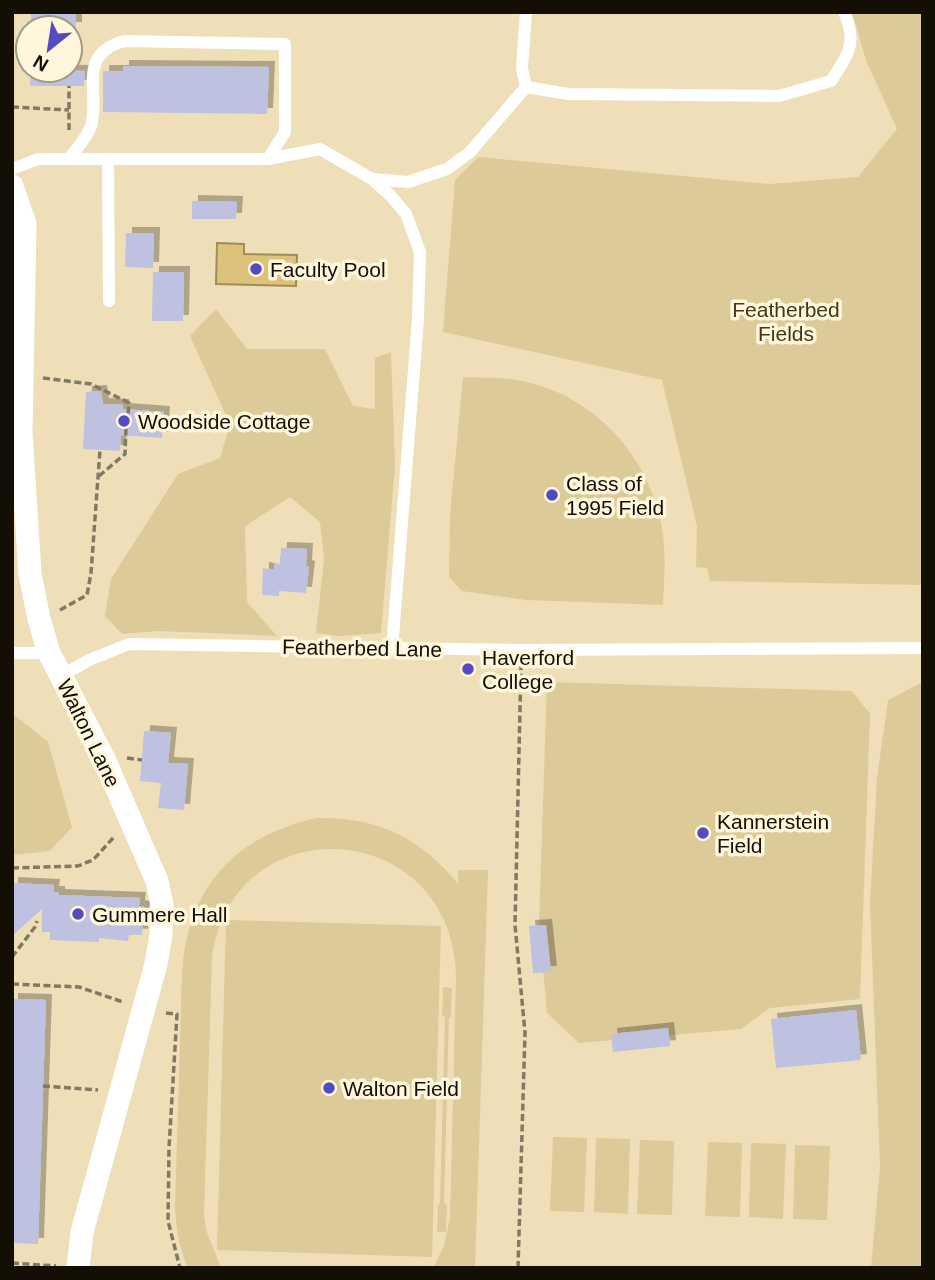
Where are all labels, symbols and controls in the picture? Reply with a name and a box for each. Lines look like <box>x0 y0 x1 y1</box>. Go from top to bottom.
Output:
north arrow <box>14 14 84 84</box>
text: N <box>30 51 52 76</box>
place label: Faculty Pool <box>270 258 386 281</box>
marker: Faculty Pool <box>248 261 264 277</box>
park label: Featherbed Fields <box>732 298 840 345</box>
place label: Woodside Cottage <box>138 410 310 433</box>
marker: Woodside Cottage <box>116 413 132 429</box>
place label: Class of 1995 Field <box>566 472 664 519</box>
marker: Class of 1995 Field <box>544 487 560 503</box>
street label: Featherbed Lane <box>282 635 442 661</box>
place label: Haverford College <box>482 646 574 693</box>
marker: Haverford College <box>460 661 476 677</box>
street label: Walton Lane <box>53 675 125 791</box>
place label: Kannerstein Field <box>717 810 829 857</box>
marker: Kannerstein Field <box>695 825 711 841</box>
place label: Gummere Hall <box>92 903 227 926</box>
marker: Gummere Hall <box>70 906 86 922</box>
place label: Walton Field <box>343 1077 459 1100</box>
marker: Walton Field <box>321 1080 337 1096</box>

